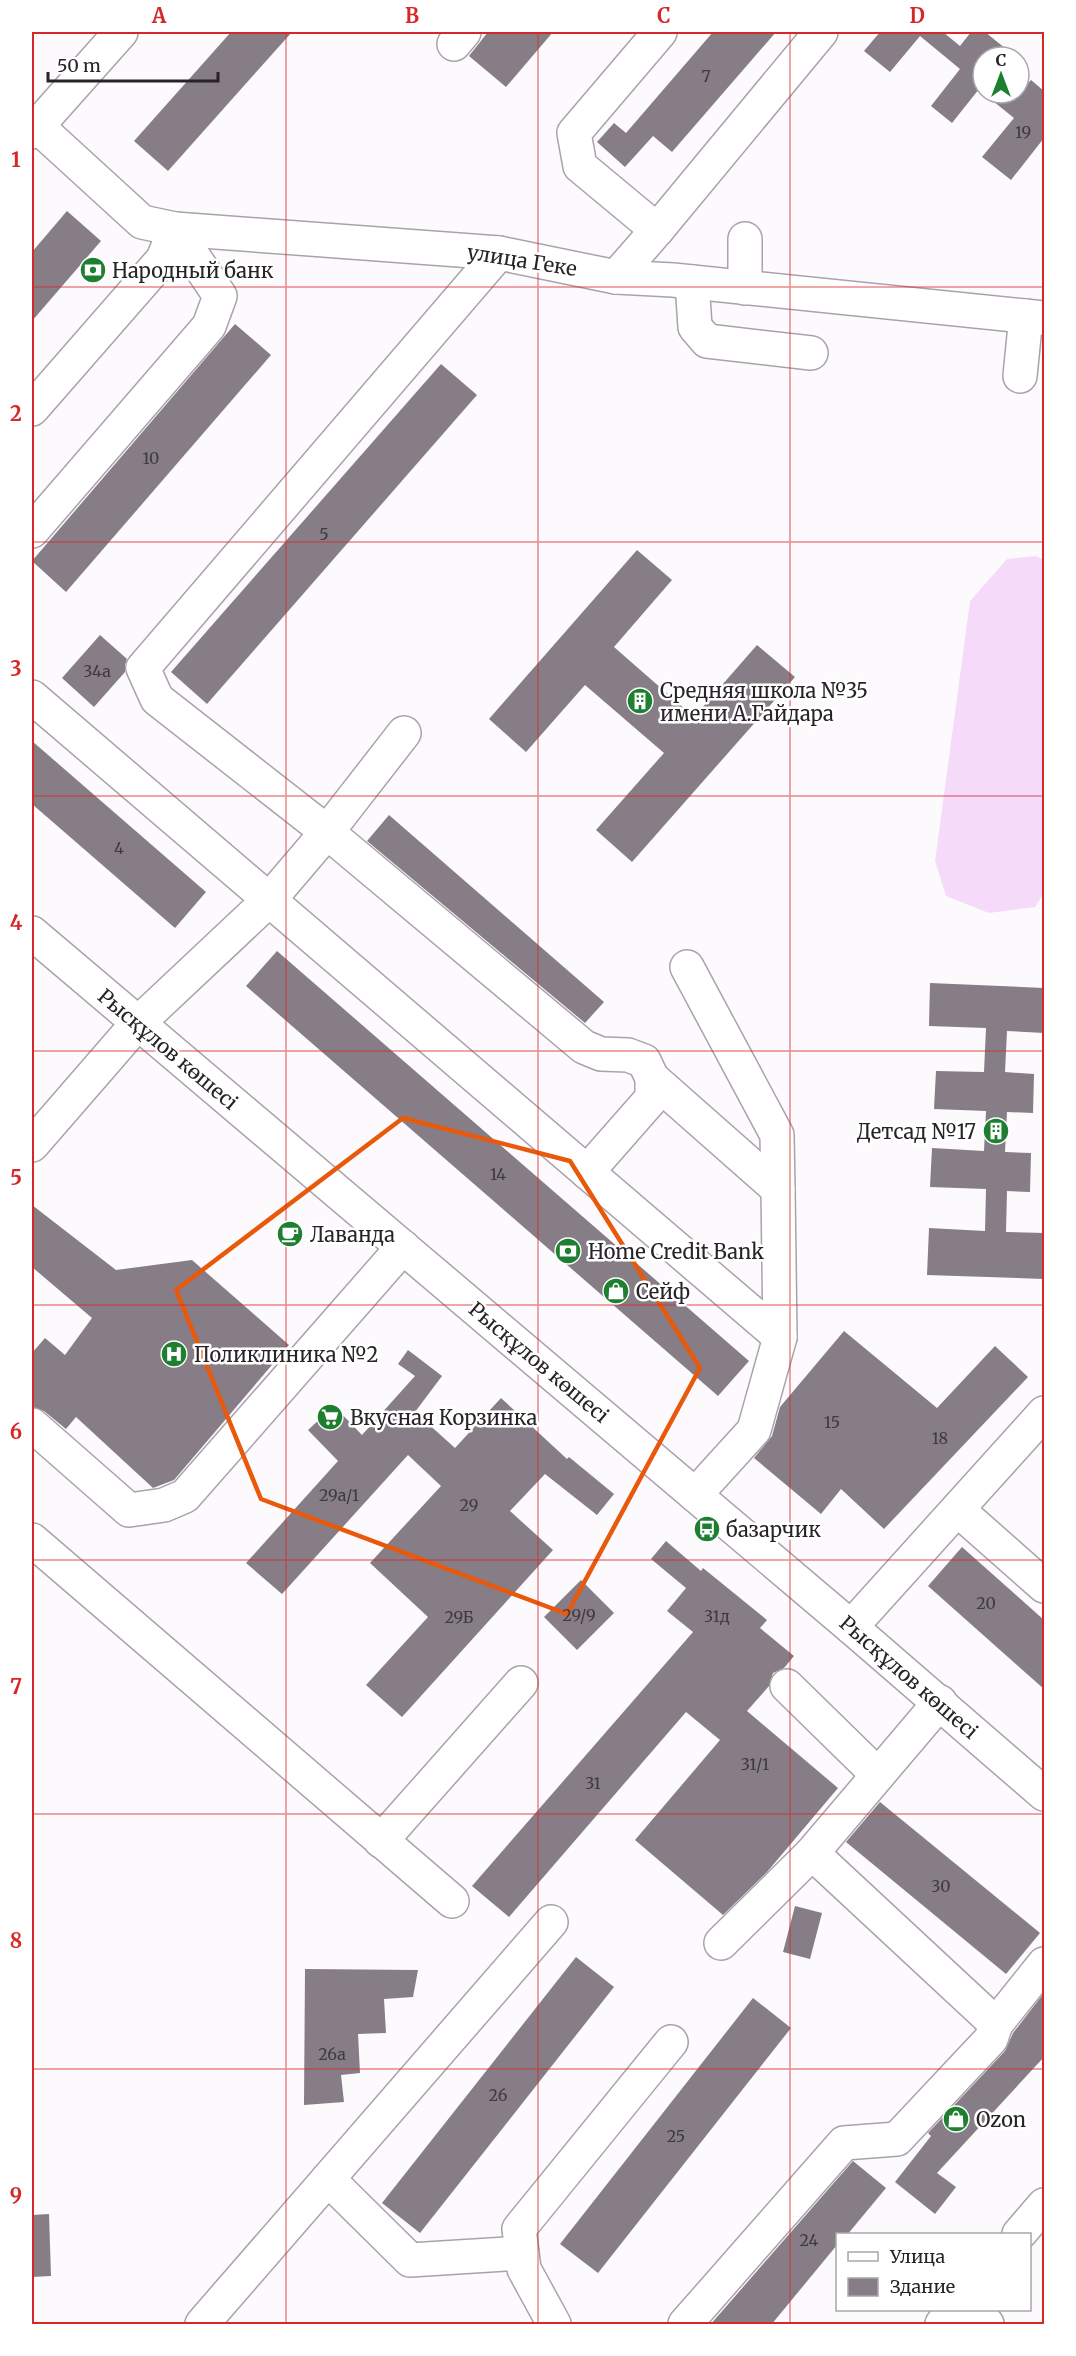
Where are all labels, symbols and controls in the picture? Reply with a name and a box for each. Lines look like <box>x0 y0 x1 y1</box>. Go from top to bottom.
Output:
text: A <box>151 3 167 28</box>
text: B <box>405 3 419 28</box>
text: C <box>657 3 671 28</box>
text: D <box>909 3 925 28</box>
scale bar <box>48 45 218 83</box>
north arrow <box>971 45 1031 105</box>
text: С <box>996 50 1006 70</box>
text: 50 m <box>57 54 101 77</box>
house number: 7 <box>701 66 711 86</box>
house number: 19 <box>1015 122 1031 142</box>
text: 1 <box>11 147 21 172</box>
street label: улица Геке <box>465 239 579 281</box>
bank icon: Народный банк <box>78 255 108 285</box>
place label: Народный банк <box>112 258 274 283</box>
text: 2 <box>10 401 22 426</box>
house number: 10 <box>143 448 159 468</box>
house number: 5 <box>319 524 329 544</box>
text: 3 <box>10 656 22 681</box>
house number: 34а <box>83 661 111 681</box>
place label: Средняя школа №35 имени А.Гайдара <box>660 678 868 726</box>
building icon: Средняя школа №35 имени А.Гайдара <box>625 686 655 716</box>
house number: 4 <box>114 838 124 858</box>
text: 4 <box>10 910 23 935</box>
street label: Рысқұлов көшесі <box>93 983 243 1115</box>
building icon: Детсад №17 <box>981 1116 1011 1146</box>
place label: Детсад №17 <box>857 1119 976 1144</box>
house number: 14 <box>490 1164 506 1184</box>
text: 5 <box>10 1165 22 1190</box>
cafe icon: Лаванда <box>275 1219 305 1249</box>
place label: Лаванда <box>310 1222 395 1247</box>
bank icon: Home Credit Bank <box>553 1236 583 1266</box>
place label: Home Credit Bank <box>588 1239 764 1264</box>
shop icon: Сейф <box>601 1276 631 1306</box>
place label: Сейф <box>636 1279 690 1304</box>
street label: Рысқұлов көшесі <box>464 1296 614 1428</box>
hospital icon: Поликлиника №2 <box>159 1339 189 1369</box>
place label: Поликлиника №2 <box>194 1342 378 1367</box>
supermarket icon: Вкусная Корзинка <box>315 1402 345 1432</box>
place label: Вкусная Корзинка <box>350 1405 537 1430</box>
house number: 15 <box>824 1412 840 1432</box>
text: 6 <box>10 1419 22 1444</box>
house number: 18 <box>932 1428 948 1448</box>
house number: 29а/1 <box>319 1485 359 1505</box>
house number: 29 <box>460 1495 478 1515</box>
bus stop icon: базарчик <box>692 1514 722 1544</box>
place label: базарчик <box>726 1517 821 1542</box>
house number: 20 <box>976 1593 996 1613</box>
house number: 29/9 <box>562 1605 596 1625</box>
house number: 31д <box>704 1606 730 1626</box>
house number: 29Б <box>444 1607 474 1627</box>
street label: Рысқұлов көшесі <box>835 1610 983 1744</box>
text: 7 <box>10 1674 22 1699</box>
house number: 31/1 <box>741 1754 769 1774</box>
house number: 31 <box>585 1773 601 1793</box>
house number: 30 <box>931 1876 951 1896</box>
text: 8 <box>10 1928 22 1953</box>
house number: 26а <box>318 2044 346 2064</box>
house number: 26 <box>489 2085 508 2105</box>
shop icon: Ozon <box>941 2104 971 2134</box>
place label: Ozon <box>976 2107 1026 2132</box>
house number: 25 <box>667 2126 685 2146</box>
text: 9 <box>10 2183 22 2208</box>
house number: 24 <box>800 2230 819 2250</box>
legend <box>836 2233 1031 2311</box>
text: Улица <box>889 2245 945 2268</box>
text: Здание <box>890 2275 955 2298</box>

